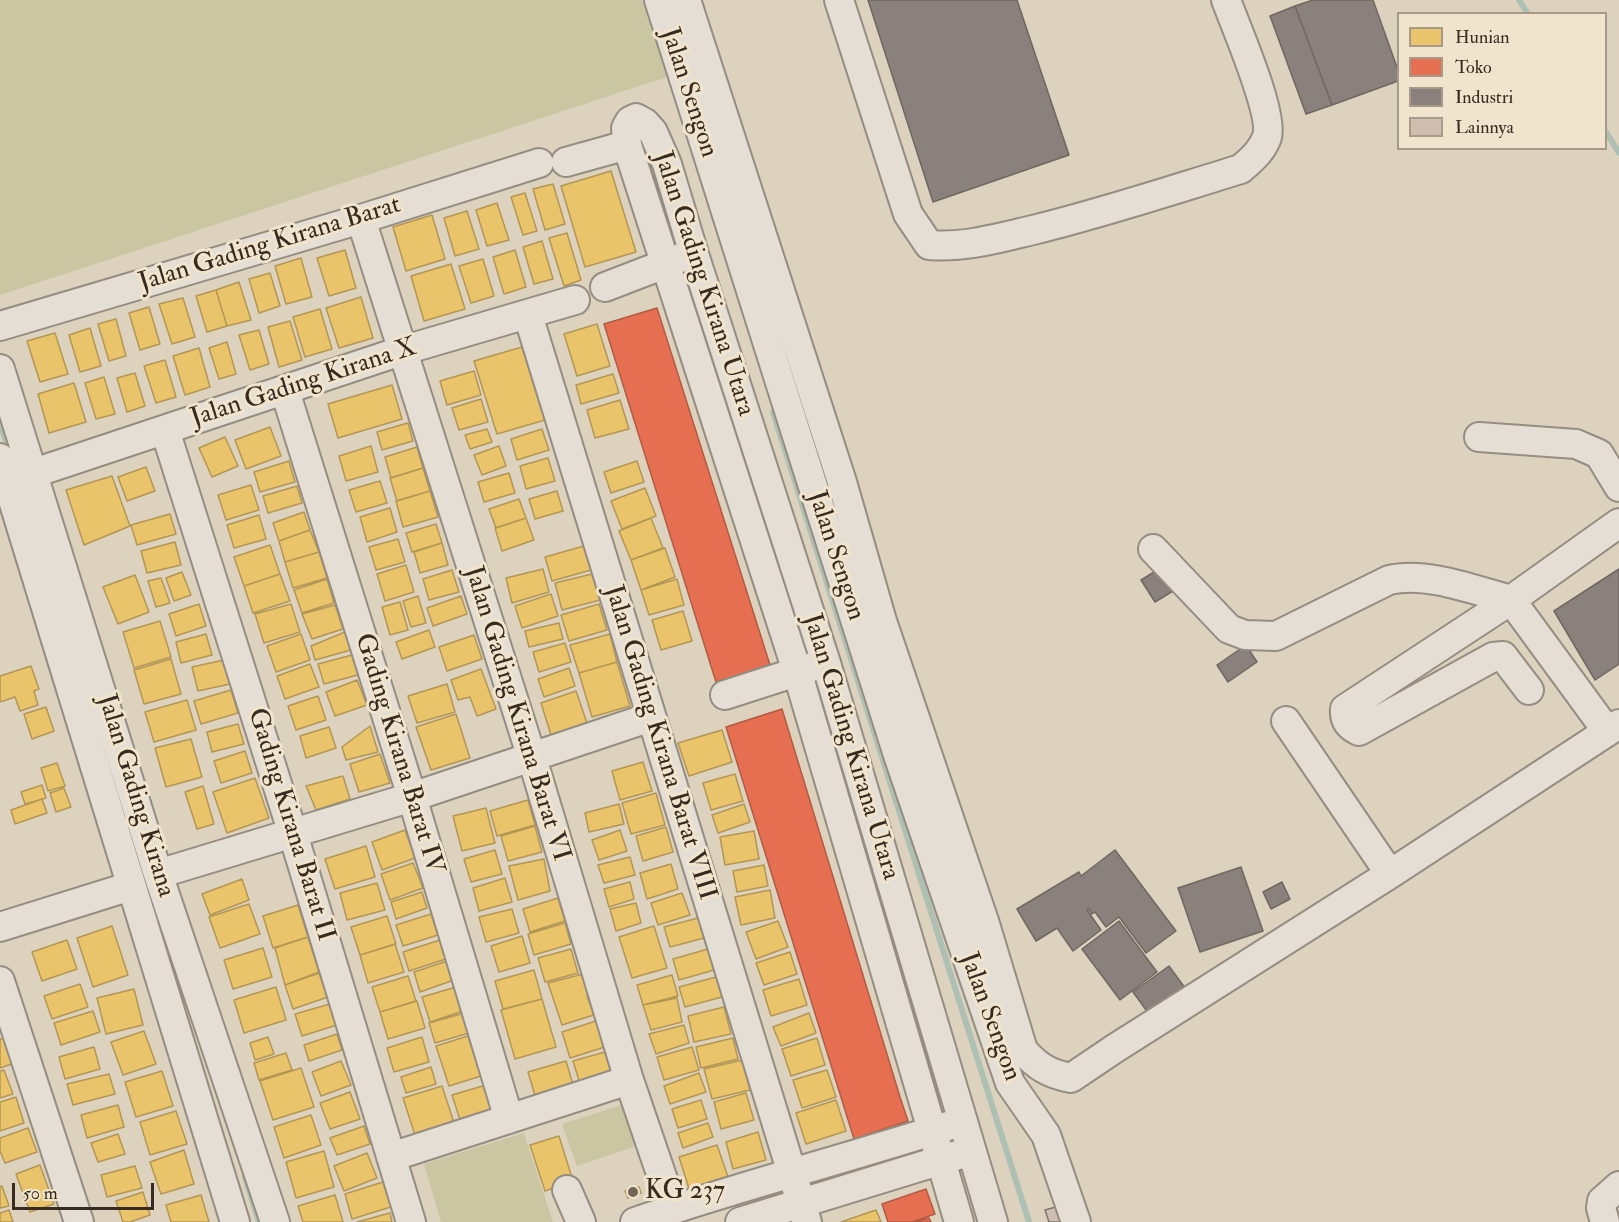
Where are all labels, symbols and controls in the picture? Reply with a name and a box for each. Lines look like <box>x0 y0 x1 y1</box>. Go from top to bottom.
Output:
legend <box>1397 12 1607 150</box>
street label: Jalan Sengon <box>652 24 724 162</box>
text: Hunian <box>1455 26 1510 49</box>
text: Toko <box>1455 56 1492 79</box>
text: Industri <box>1455 86 1513 109</box>
text: Lainnya <box>1455 116 1514 139</box>
street label: Jalan Gading Kirana Utara <box>645 148 761 420</box>
street label: Jalan Gading Kirana Barat <box>135 190 405 300</box>
street label: Jalan Gading Kirana X <box>187 333 421 435</box>
street label: Jalan Sengon <box>799 487 871 625</box>
street label: Jalan Gading Kirana Barat VI <box>456 563 576 865</box>
street label: Jalan Gading Kirana Barat VIII <box>596 582 722 904</box>
street label: Jalan Gading Kirana Utara <box>795 610 905 884</box>
street label: Gading Kirana Barat IV <box>347 630 449 878</box>
street label: Jalan Gading Kirana <box>89 691 181 901</box>
street label: Gading Kirana Barat II <box>240 705 340 945</box>
street label: Jalan Sengon <box>951 949 1027 1085</box>
scale bar <box>15 1171 158 1209</box>
place label: KG 237 <box>645 1176 725 1208</box>
text: 50 m <box>23 1182 58 1205</box>
marker: KG 237 <box>626 1185 640 1199</box>

